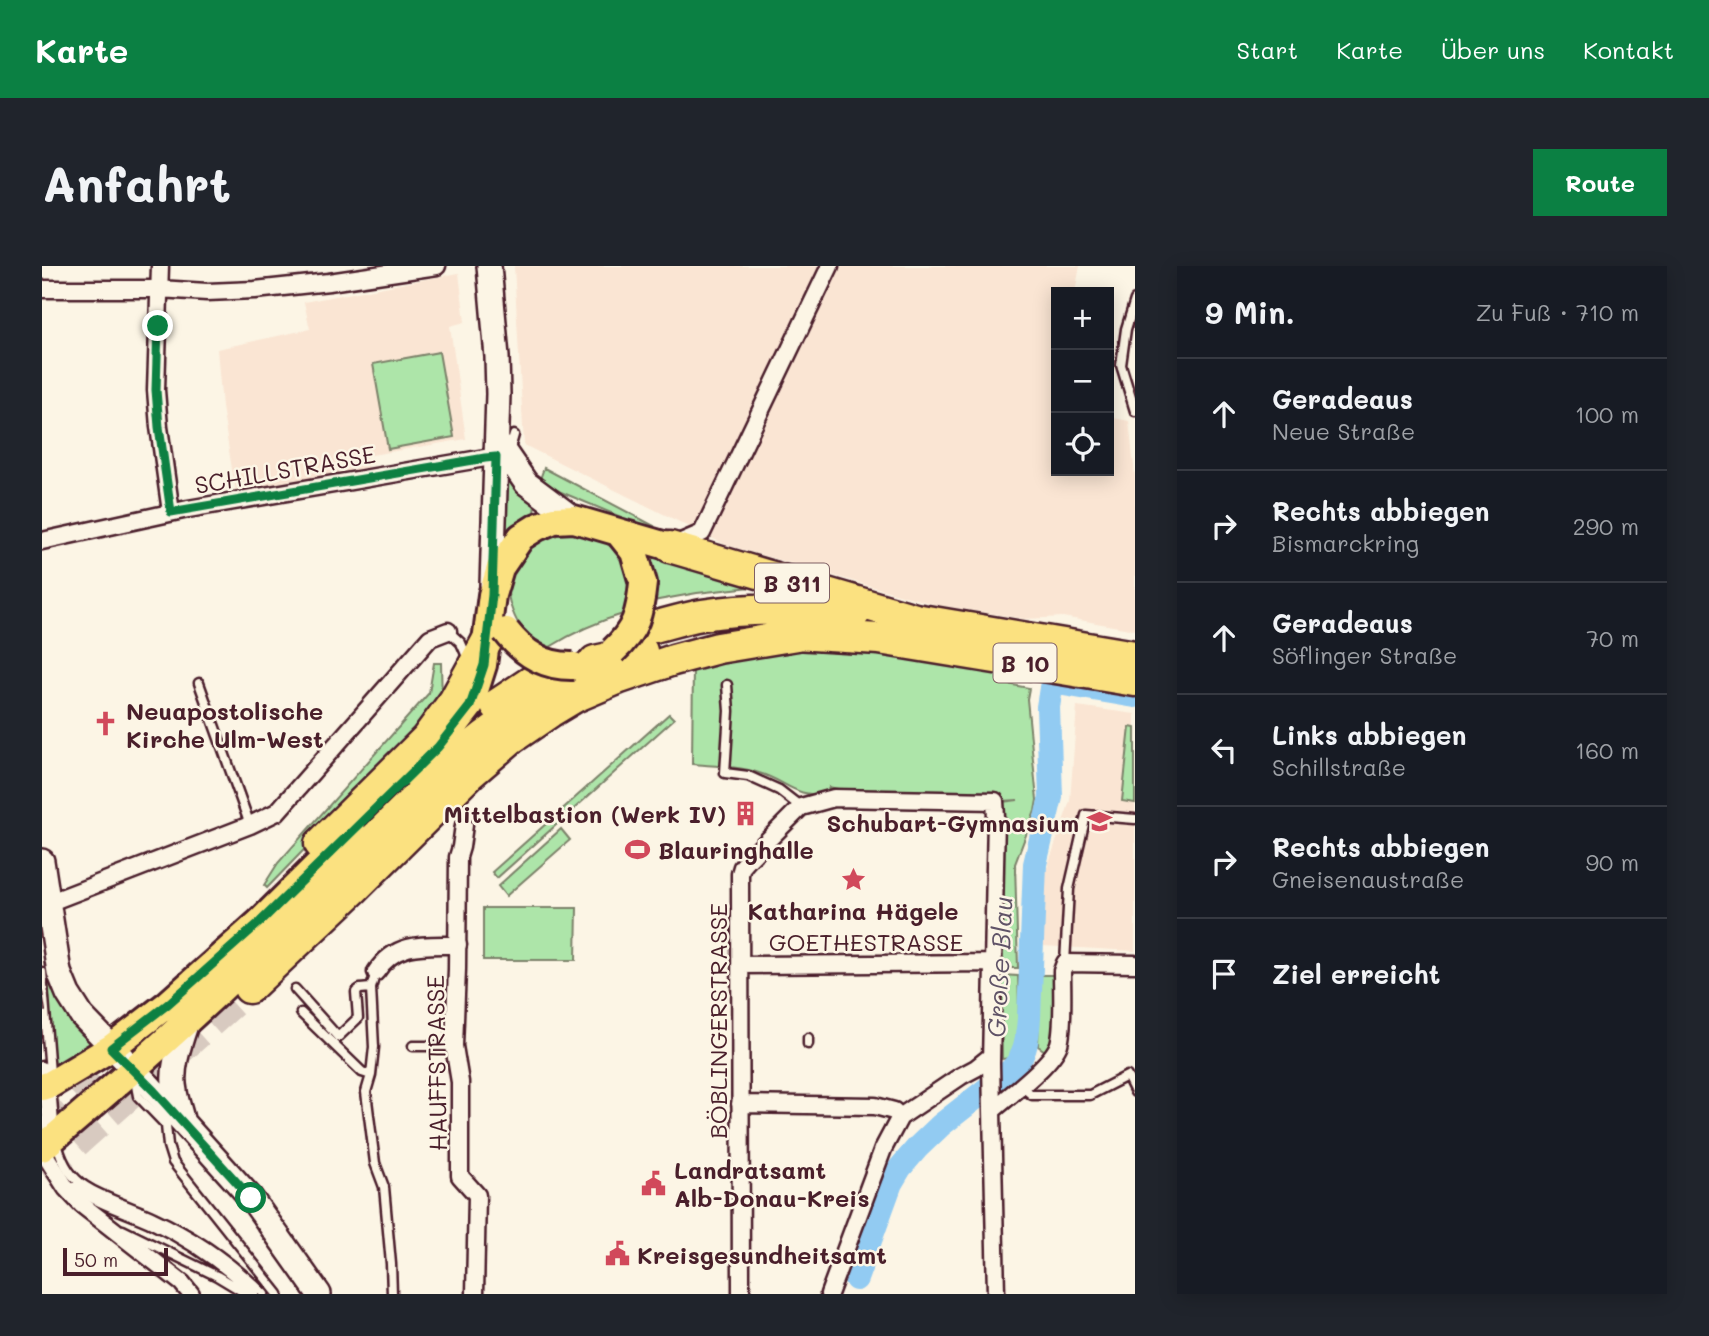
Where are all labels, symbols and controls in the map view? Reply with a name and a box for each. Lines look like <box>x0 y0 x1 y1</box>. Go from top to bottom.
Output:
text: Karte <box>35 28 129 71</box>
text: Start <box>1236 34 1298 65</box>
text: Karte <box>1336 34 1403 65</box>
text: Über uns <box>1441 34 1545 65</box>
text: Kontakt <box>1583 34 1674 65</box>
button: Route <box>1533 149 1667 216</box>
text: Anfahrt <box>42 151 231 214</box>
map controls <box>1051 287 1114 476</box>
button: + <box>1051 287 1114 350</box>
text: 9 Min. <box>1205 292 1295 332</box>
text: Zu Fuß · 710 m <box>1476 297 1639 327</box>
route end <box>142 310 173 341</box>
button: − <box>1051 350 1114 413</box>
text: Geradeaus <box>1272 382 1413 416</box>
icon: ahead <box>1205 395 1243 433</box>
text: 100 m <box>1575 399 1639 429</box>
button: locate <box>1051 413 1114 476</box>
text: Neue Straße <box>1272 416 1415 446</box>
street label: SCHILLSTRASSE <box>192 438 378 500</box>
text: Rechts abbiegen <box>1272 494 1489 528</box>
icon: right <box>1205 507 1243 545</box>
text: 290 m <box>1573 511 1639 541</box>
text: Bismarckring <box>1272 528 1419 558</box>
road number: B 311 <box>755 564 829 602</box>
text: Geradeaus <box>1272 606 1413 640</box>
icon: ahead <box>1205 619 1243 657</box>
text: 70 m <box>1586 623 1639 653</box>
text: Söflinger Straße <box>1272 640 1457 670</box>
road number: B 10 <box>993 644 1056 682</box>
place label: Neuapostolische Kirche Ulm-West <box>126 695 324 754</box>
church icon: Neuapostolische Kirche Ulm-West <box>92 710 120 738</box>
text: Links abbiegen <box>1272 718 1467 752</box>
icon: left <box>1205 731 1243 769</box>
text: 160 m <box>1575 735 1639 765</box>
text: Schillstraße <box>1272 752 1406 782</box>
place label: Mittelbastion (Werk IV) <box>443 798 726 829</box>
building icon: Mittelbastion (Werk IV) <box>732 799 760 827</box>
place label: Schubart-Gymnasium <box>827 807 1079 838</box>
school or university icon: Schubart-Gymnasium <box>1085 808 1113 836</box>
text: Rechts abbiegen <box>1272 830 1489 864</box>
place label: Blauringhalle <box>658 834 814 865</box>
sports icon: Blauringhalle <box>624 835 652 863</box>
icon: right <box>1205 843 1243 881</box>
text: 90 m <box>1586 847 1639 877</box>
text: Gneisenaustraße <box>1272 864 1464 894</box>
place icon: Katharina Hägele <box>839 865 867 893</box>
place label: Katharina Hägele <box>747 895 959 926</box>
water label: Große Blau <box>978 895 1020 1039</box>
street label: BÖBLINGERSTRASSE <box>702 903 733 1139</box>
street label: GOETHESTRASSE <box>769 926 963 957</box>
icon: arrive <box>1205 955 1243 993</box>
text: Ziel erreicht <box>1272 957 1440 991</box>
street label: HAUFFSTRASSE <box>419 975 453 1151</box>
place label: Landratsamt Alb-Donau-Kreis <box>674 1154 870 1213</box>
public building icon: Landratsamt Alb-Donau-Kreis <box>640 1169 668 1197</box>
route start <box>235 1182 266 1213</box>
place label: Kreisgesundheitsamt <box>637 1239 887 1270</box>
public building icon: Kreisgesundheitsamt <box>603 1240 631 1268</box>
scale bar <box>63 1245 168 1277</box>
text: 50 m <box>74 1247 118 1272</box>

